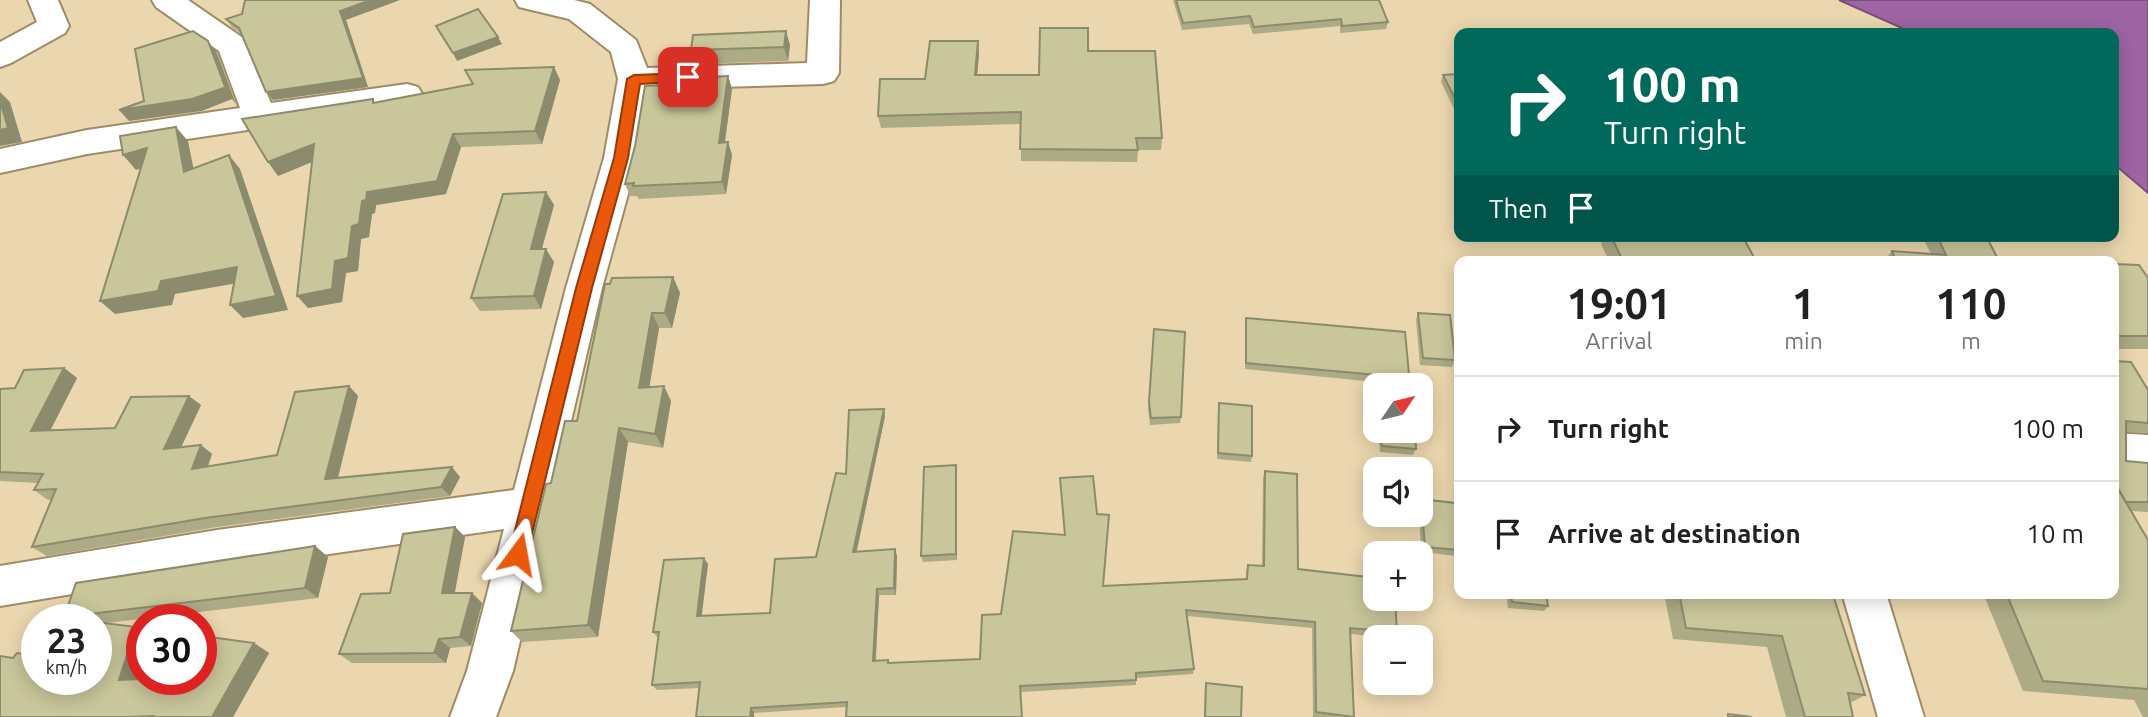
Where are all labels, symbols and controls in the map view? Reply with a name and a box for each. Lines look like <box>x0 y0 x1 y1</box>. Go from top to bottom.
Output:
pin <box>658 47 718 107</box>
icon: right <box>1489 56 1580 147</box>
text: 100 m <box>1604 56 1741 111</box>
icon: arrive <box>669 58 707 96</box>
text: Turn right <box>1604 114 1746 150</box>
icon: arrive <box>1562 189 1600 227</box>
text: Then <box>1489 194 1548 223</box>
text: 19:01 <box>1567 280 1672 327</box>
text: 1 <box>1792 280 1815 327</box>
text: 110 <box>1935 280 2006 327</box>
text: Arrival <box>1586 328 1653 353</box>
text: min <box>1784 328 1823 353</box>
text: m <box>1961 328 1981 353</box>
north arrow <box>1363 373 1433 443</box>
map controls <box>1363 373 1433 695</box>
icon: right <box>1489 410 1527 448</box>
text: Turn right <box>1548 414 1669 443</box>
text: 100 m <box>2012 414 2084 443</box>
button: sound <box>1363 457 1433 527</box>
icon: arrive <box>1489 515 1527 553</box>
position arrow <box>481 517 555 591</box>
text: Arrive at destination <box>1548 519 1801 548</box>
text: 10 m <box>2026 519 2084 548</box>
button: + <box>1363 541 1433 611</box>
speed limit sign: 30 <box>126 604 217 695</box>
text: 23 <box>47 620 86 660</box>
button: − <box>1363 625 1433 695</box>
text: km/h <box>46 657 87 677</box>

